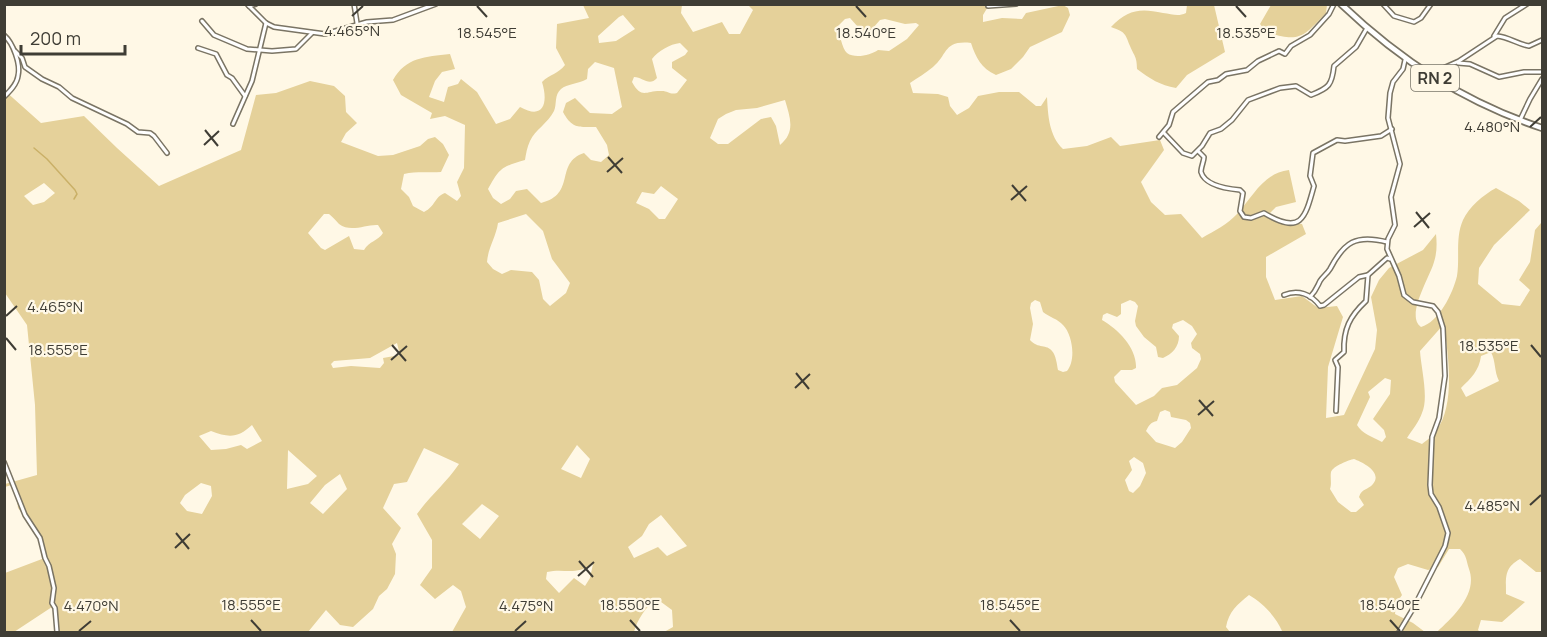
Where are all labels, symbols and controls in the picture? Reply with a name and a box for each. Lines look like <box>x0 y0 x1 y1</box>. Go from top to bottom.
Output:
scale bar <box>21 18 124 56</box>
text: 4.465°N <box>324 20 380 41</box>
text: 18.545°E <box>457 22 517 43</box>
text: 18.540°E <box>836 22 896 43</box>
text: 18.535°E <box>1216 22 1276 43</box>
text: 200 m <box>30 26 81 50</box>
road number: RN 2 <box>1411 65 1459 91</box>
text: 4.480°N <box>1464 116 1520 137</box>
text: 4.465°N <box>27 296 83 317</box>
text: 18.535°E <box>1459 335 1519 356</box>
text: 18.555°E <box>28 339 88 360</box>
text: 4.485°N <box>1464 495 1520 516</box>
text: 18.555°E <box>221 594 281 615</box>
text: 18.550°E <box>600 594 660 615</box>
text: 18.545°E <box>980 594 1040 615</box>
text: 18.540°E <box>1360 594 1420 615</box>
text: 4.470°N <box>64 595 118 616</box>
text: 4.475°N <box>499 595 553 616</box>

